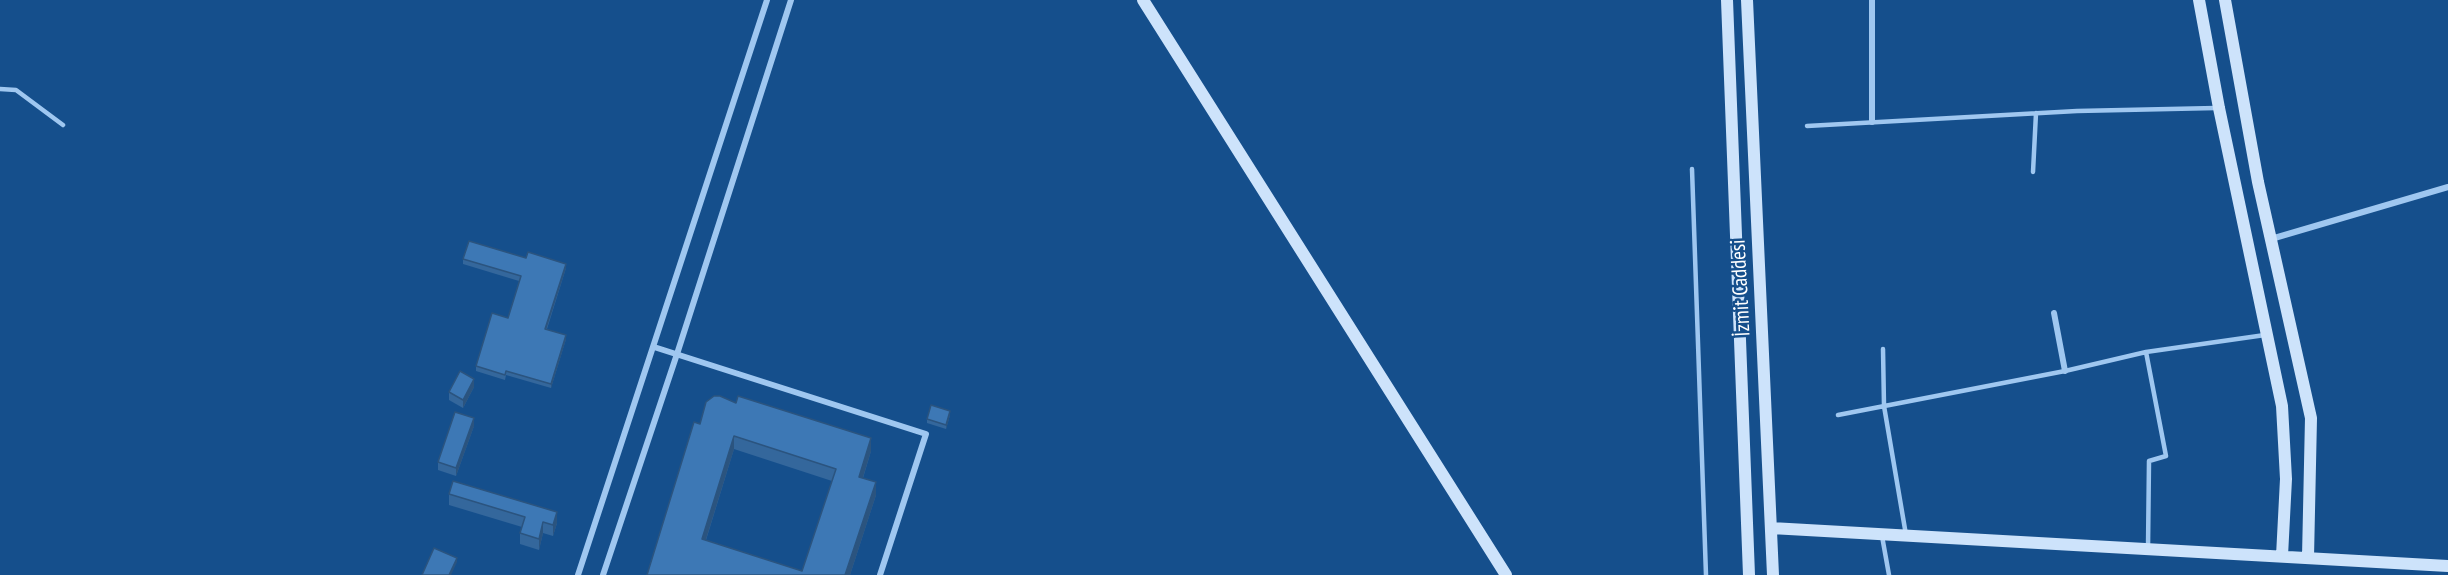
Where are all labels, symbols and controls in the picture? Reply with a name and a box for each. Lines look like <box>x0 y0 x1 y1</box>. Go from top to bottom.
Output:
street label: İzmit Caddesi <box>1726 239 1756 337</box>

